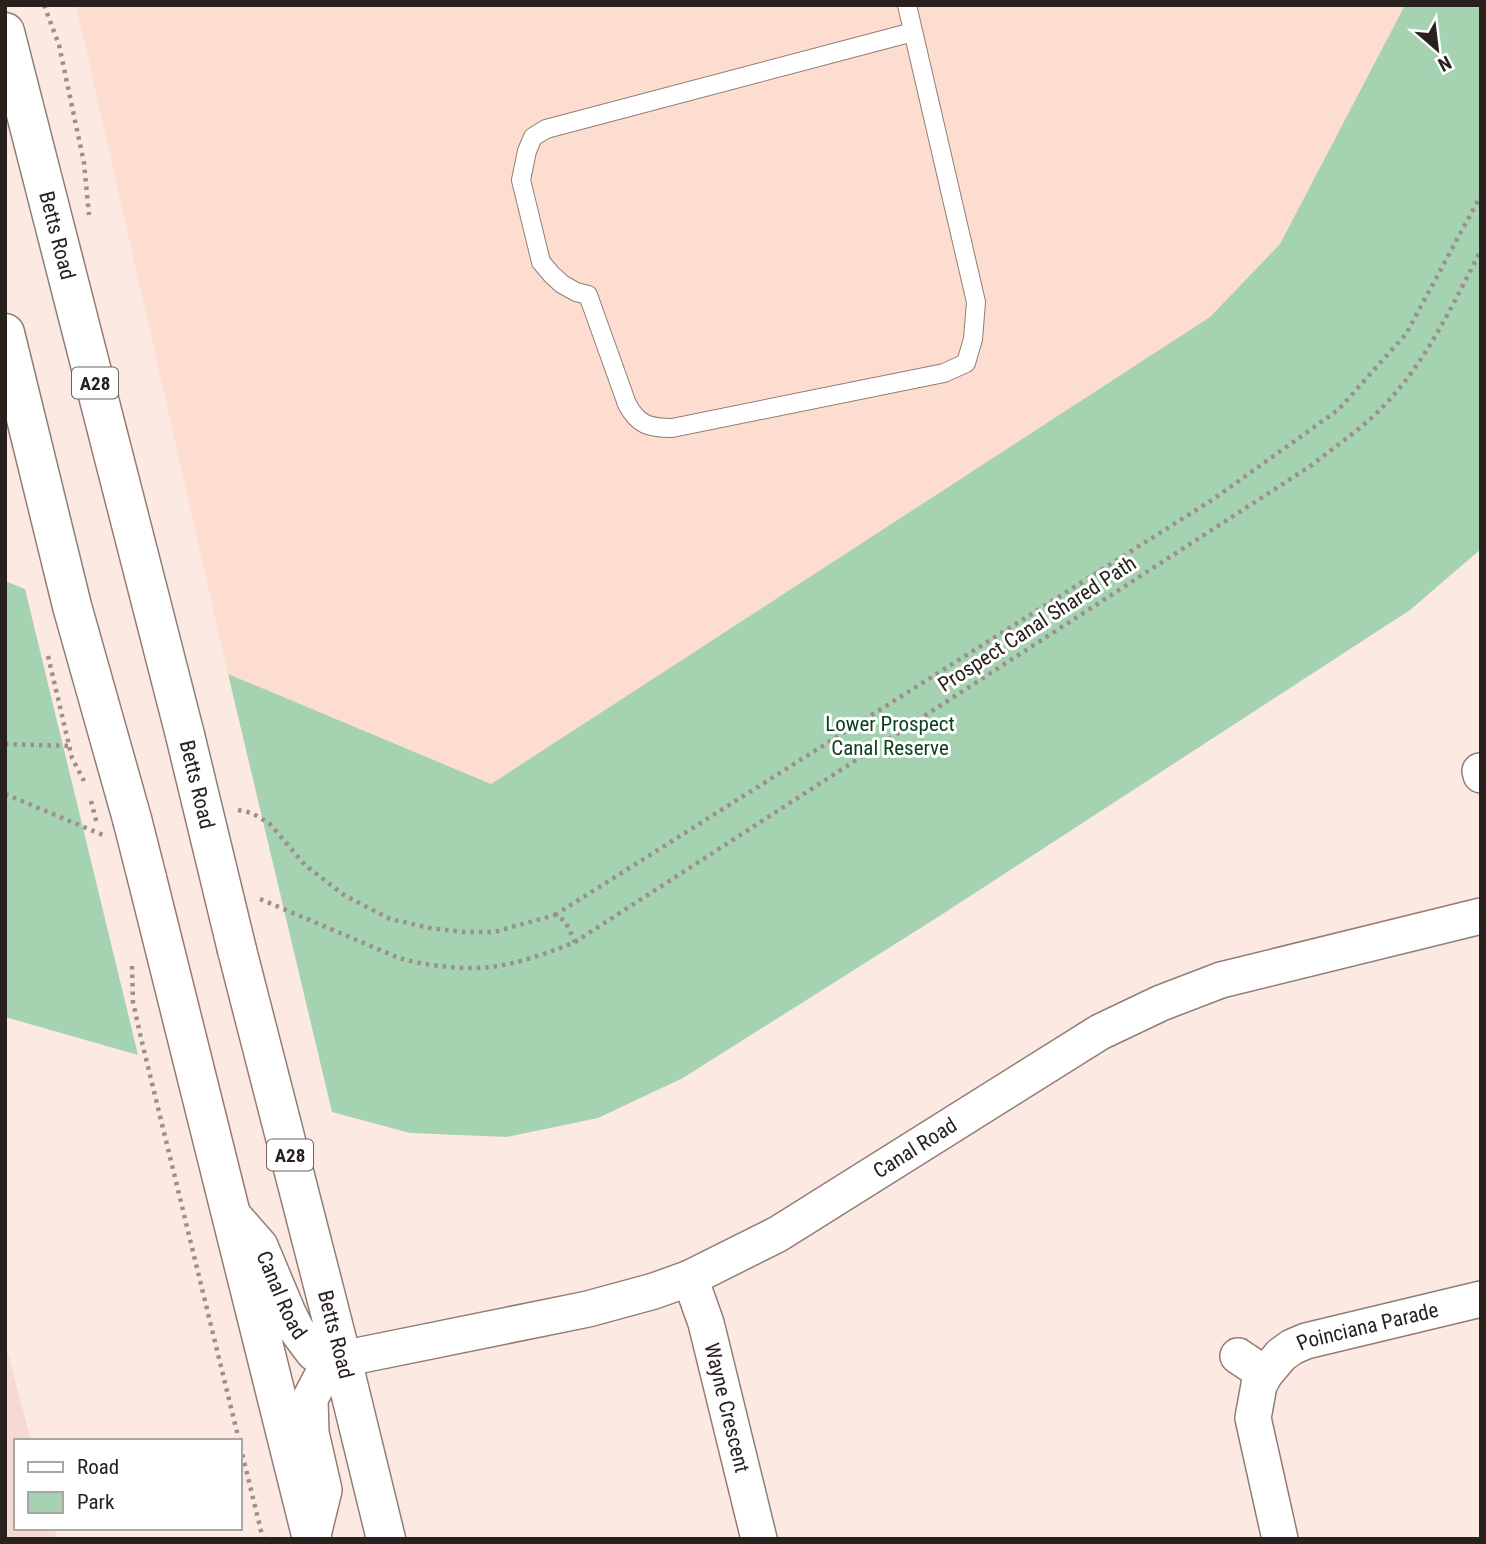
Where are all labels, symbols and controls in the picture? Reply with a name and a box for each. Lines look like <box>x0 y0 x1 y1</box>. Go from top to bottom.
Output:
north arrow <box>1402 14 1472 84</box>
text: N <box>1434 51 1455 76</box>
street label: Betts Road <box>34 189 80 282</box>
road number: A28 <box>72 368 118 398</box>
street label: Prospect Canal Shared Path <box>934 551 1140 697</box>
park label: Lower Prospect Canal Reserve <box>825 712 955 760</box>
street label: Betts Road <box>175 738 219 831</box>
street label: Canal Road <box>869 1113 961 1183</box>
road number: A28 <box>267 1140 313 1170</box>
street label: Canal Road <box>251 1247 312 1344</box>
street label: Betts Road <box>313 1288 358 1381</box>
street label: Poinciana Parade <box>1293 1298 1441 1356</box>
street label: Wayne Crescent <box>699 1340 754 1475</box>
legend <box>14 1439 242 1530</box>
text: Road <box>77 1455 119 1479</box>
text: Park <box>77 1490 115 1514</box>

